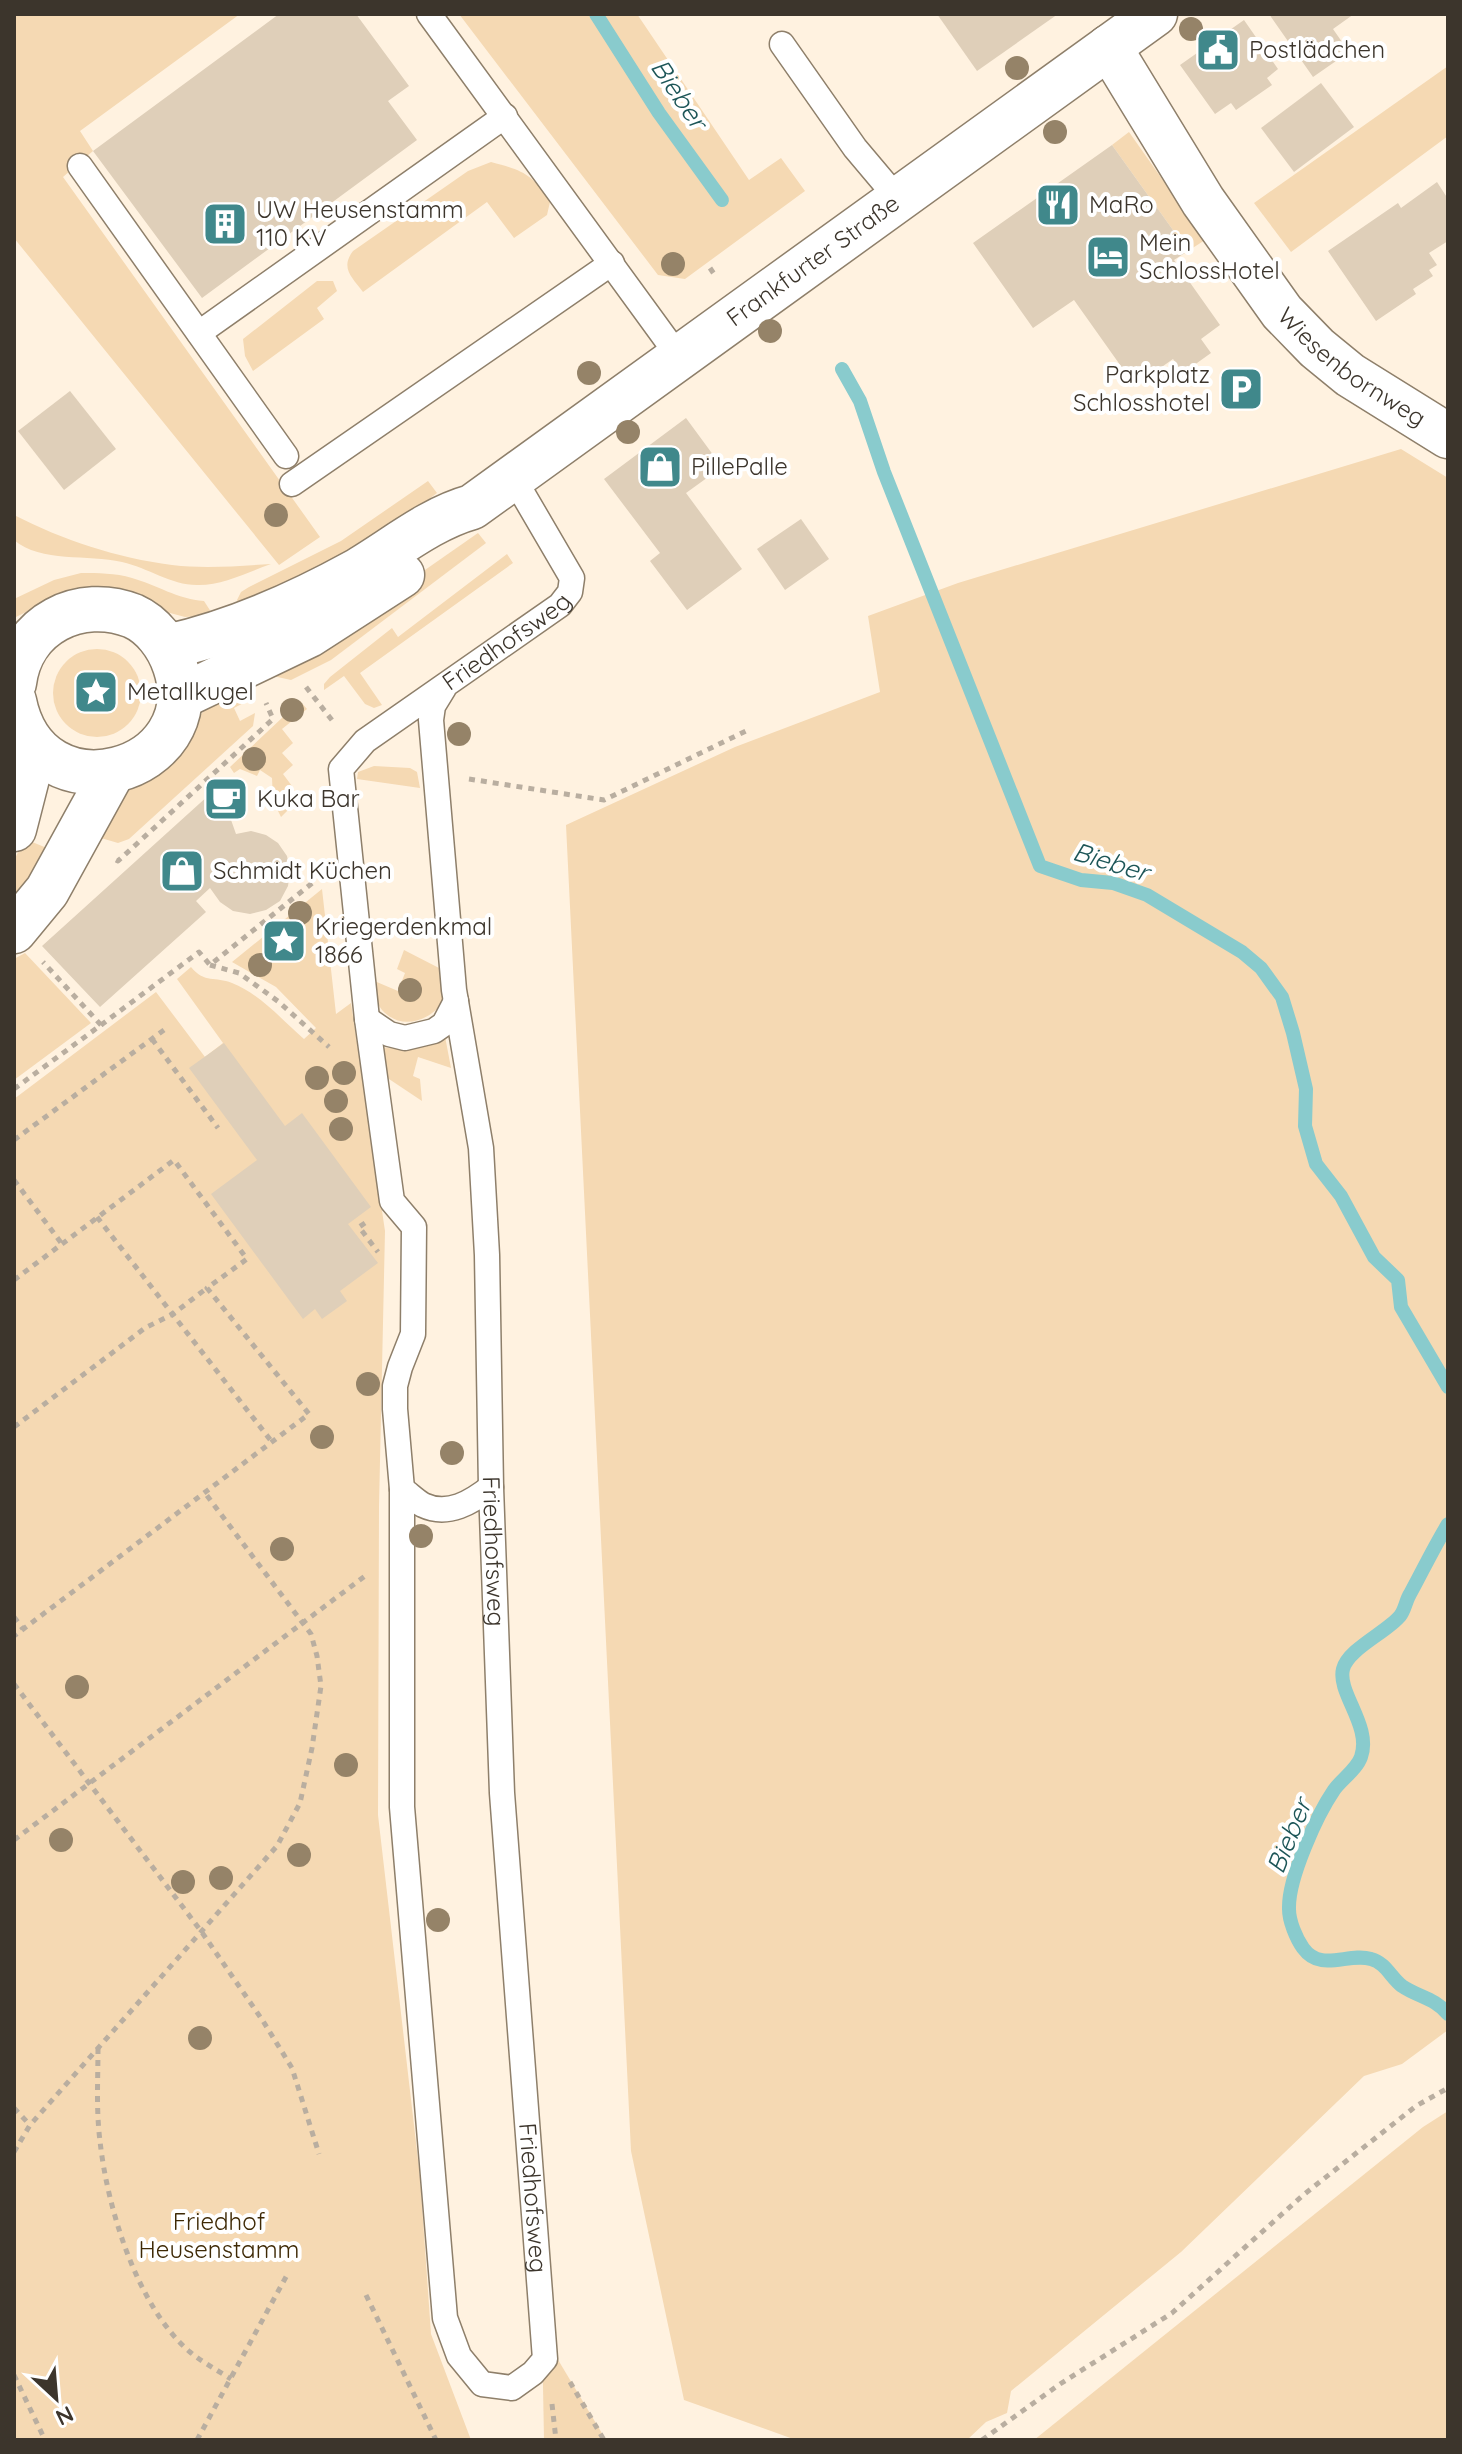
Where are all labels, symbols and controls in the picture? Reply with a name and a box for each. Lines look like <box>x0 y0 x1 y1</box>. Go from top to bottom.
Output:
public building icon: Postlädchen <box>1194 26 1242 74</box>
place label: Postlädchen <box>1249 34 1385 64</box>
water label: Bieber <box>644 52 716 138</box>
restaurant icon: MaRo <box>1034 181 1082 229</box>
street label: Frankfurter Straße <box>720 188 905 332</box>
place label: MaRo <box>1089 189 1154 219</box>
place label: UW Heusenstamm 110 KV <box>256 194 464 252</box>
building icon: UW Heusenstamm 110 KV <box>201 200 249 248</box>
place label: Mein SchlossHotel <box>1139 227 1280 285</box>
hotel icon: Mein SchlossHotel <box>1084 233 1132 281</box>
street label: Wiesenbornweg <box>1272 301 1432 432</box>
place label: Parkplatz Schlosshotel <box>1073 359 1210 417</box>
parking icon: Parkplatz Schlosshotel <box>1217 365 1265 413</box>
shop icon: PillePalle <box>636 443 684 491</box>
place label: PillePalle <box>691 451 788 481</box>
street label: Friedhofsweg <box>436 587 577 697</box>
place icon: Metallkugel <box>72 668 120 716</box>
place label: Metallkugel <box>127 676 254 706</box>
cafe icon: Kuka Bar <box>202 775 250 823</box>
place label: Kuka Bar <box>257 783 360 813</box>
water label: Bieber <box>1069 834 1156 890</box>
shop icon: Schmidt Küchen <box>158 847 206 895</box>
place label: Schmidt Küchen <box>213 855 392 885</box>
place label: Kriegerdenkmal 1866 <box>315 911 492 969</box>
place icon: Kriegerdenkmal 1866 <box>260 917 308 965</box>
street label: Friedhofsweg <box>477 1476 512 1627</box>
water label: Bieber <box>1259 1791 1319 1878</box>
street label: Friedhofsweg <box>513 2122 554 2274</box>
park label: Friedhof Heusenstamm <box>139 2206 299 2264</box>
north arrow <box>16 2358 96 2438</box>
text: N <box>51 2400 78 2432</box>

